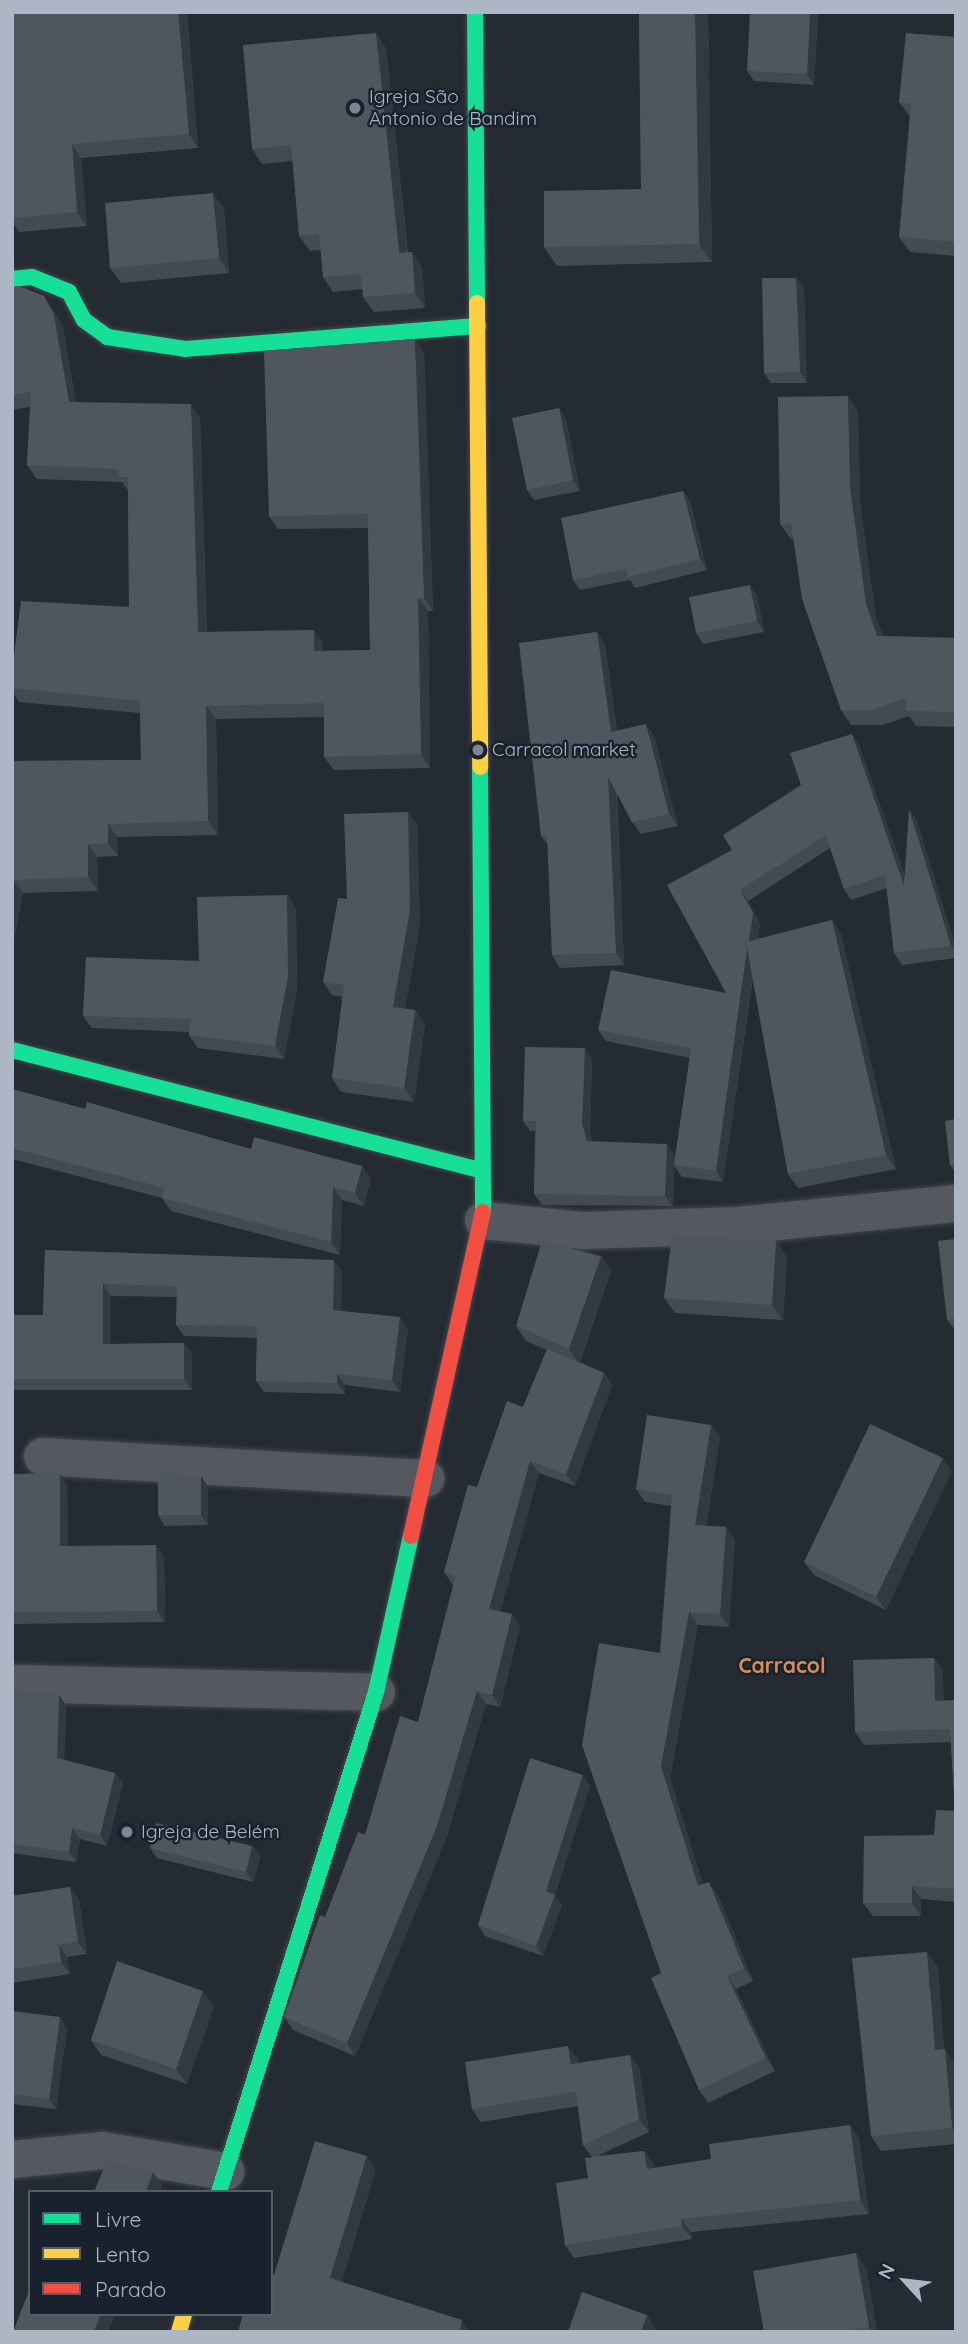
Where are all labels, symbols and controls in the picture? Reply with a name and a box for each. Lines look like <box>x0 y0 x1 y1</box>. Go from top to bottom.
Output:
place label: Igreja São Antonio de Bandim <box>369 86 537 130</box>
marker: Igreja São Antonio de Bandim <box>347 100 363 116</box>
place label: Carracol market <box>492 739 636 761</box>
marker: Carracol market <box>470 742 486 758</box>
district label: Carracol <box>738 1652 826 1678</box>
place label: Igreja de Belém <box>141 1821 280 1843</box>
marker: Igreja de Belém <box>119 1824 135 1840</box>
legend <box>28 2190 273 2316</box>
text: Livre <box>95 2206 141 2232</box>
text: Lento <box>95 2241 150 2267</box>
north arrow <box>870 2246 940 2316</box>
text: N <box>872 2260 900 2283</box>
text: Parado <box>95 2276 166 2302</box>

